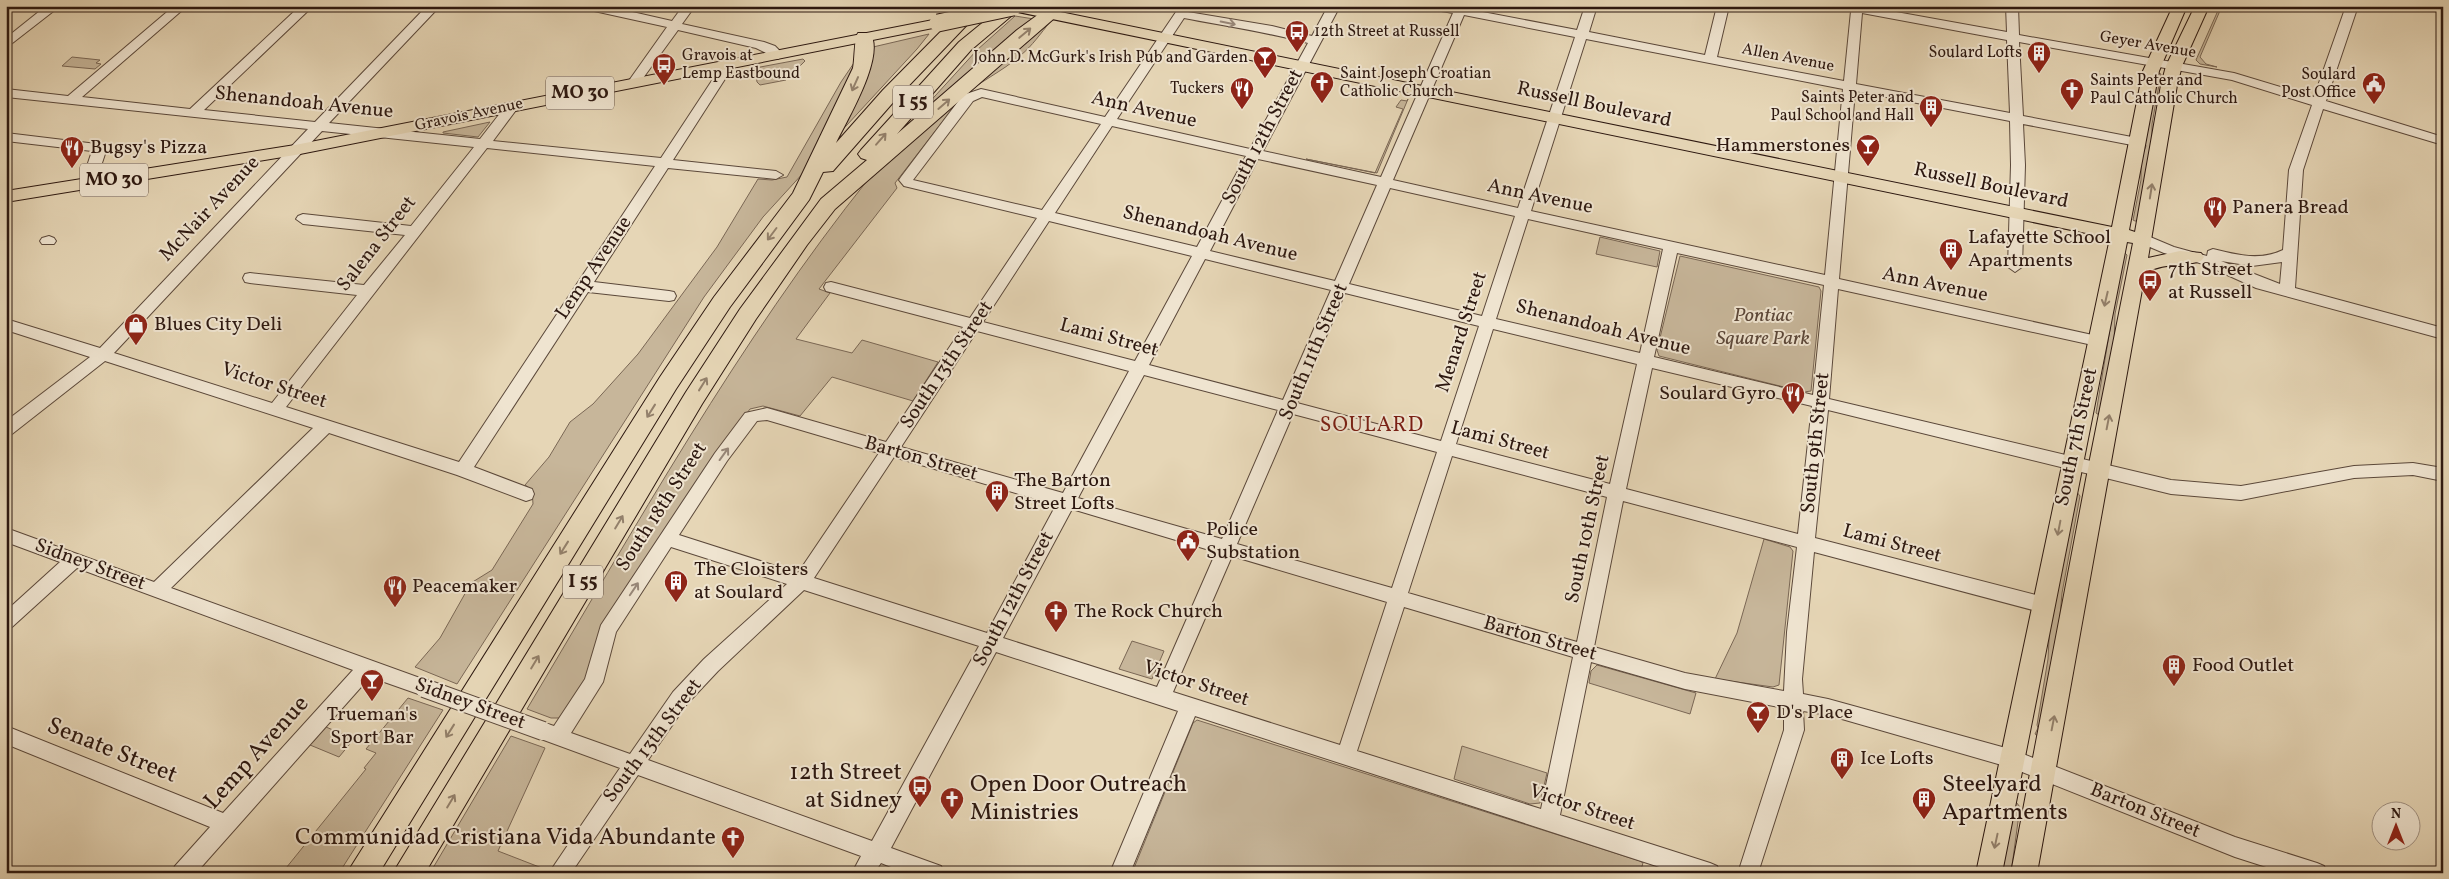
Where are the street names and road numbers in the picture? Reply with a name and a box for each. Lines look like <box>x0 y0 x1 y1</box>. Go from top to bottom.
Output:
street label: Geyer Avenue <box>2098 26 2198 64</box>
street label: Allen Avenue <box>1740 38 1836 78</box>
street label: South 12th Street <box>1215 64 1311 210</box>
street label: Russell Boulevard <box>1514 75 1674 135</box>
road number: MO 30 <box>546 76 614 110</box>
street label: Shenandoah Avenue <box>213 80 395 126</box>
street label: Ann Avenue <box>1089 84 1199 136</box>
road number: I 55 <box>893 85 933 118</box>
street label: Gravois Avenue <box>413 93 525 137</box>
street label: McNair Avenue <box>153 150 267 268</box>
street label: Russell Boulevard <box>1911 156 2071 216</box>
road number: MO 30 <box>80 164 148 196</box>
street label: Ann Avenue <box>1485 172 1595 222</box>
street label: Salena Street <box>331 190 423 298</box>
street label: Shenandoah Avenue <box>1120 199 1300 269</box>
street label: Lemp Avenue <box>549 211 639 325</box>
street label: Ann Avenue <box>1880 260 1990 310</box>
street label: Menard Street <box>1429 268 1495 396</box>
street label: South 11th Street <box>1272 279 1356 425</box>
street label: Shenandoah Avenue <box>1513 293 1693 363</box>
street label: South 13th Street <box>894 295 1000 435</box>
street label: Lami Street <box>1056 311 1162 365</box>
street label: Victor Street <box>217 356 331 416</box>
street label: South 7th Street <box>2049 365 2105 509</box>
street label: South 9th Street <box>1795 371 1837 515</box>
street label: Lami Street <box>1447 414 1553 468</box>
street label: Barton Street <box>861 429 981 489</box>
street label: South 18th Street <box>610 437 714 577</box>
street label: South 10th Street <box>1559 452 1617 606</box>
street label: Lami Street <box>1839 517 1945 571</box>
street label: South 12th Street <box>966 526 1062 672</box>
street label: Sidney Street <box>31 532 149 598</box>
road number: I 55 <box>563 566 603 598</box>
street label: Barton Street <box>1480 609 1600 669</box>
street label: Victor Street <box>1139 654 1253 714</box>
street label: Sidney Street <box>411 671 529 737</box>
street label: South 13th Street <box>597 673 709 809</box>
street label: Lemp Avenue <box>196 688 318 818</box>
street label: Senate Street <box>42 709 182 793</box>
street label: Barton Street <box>2086 776 2204 846</box>
street label: Victor Street <box>1525 778 1639 838</box>

